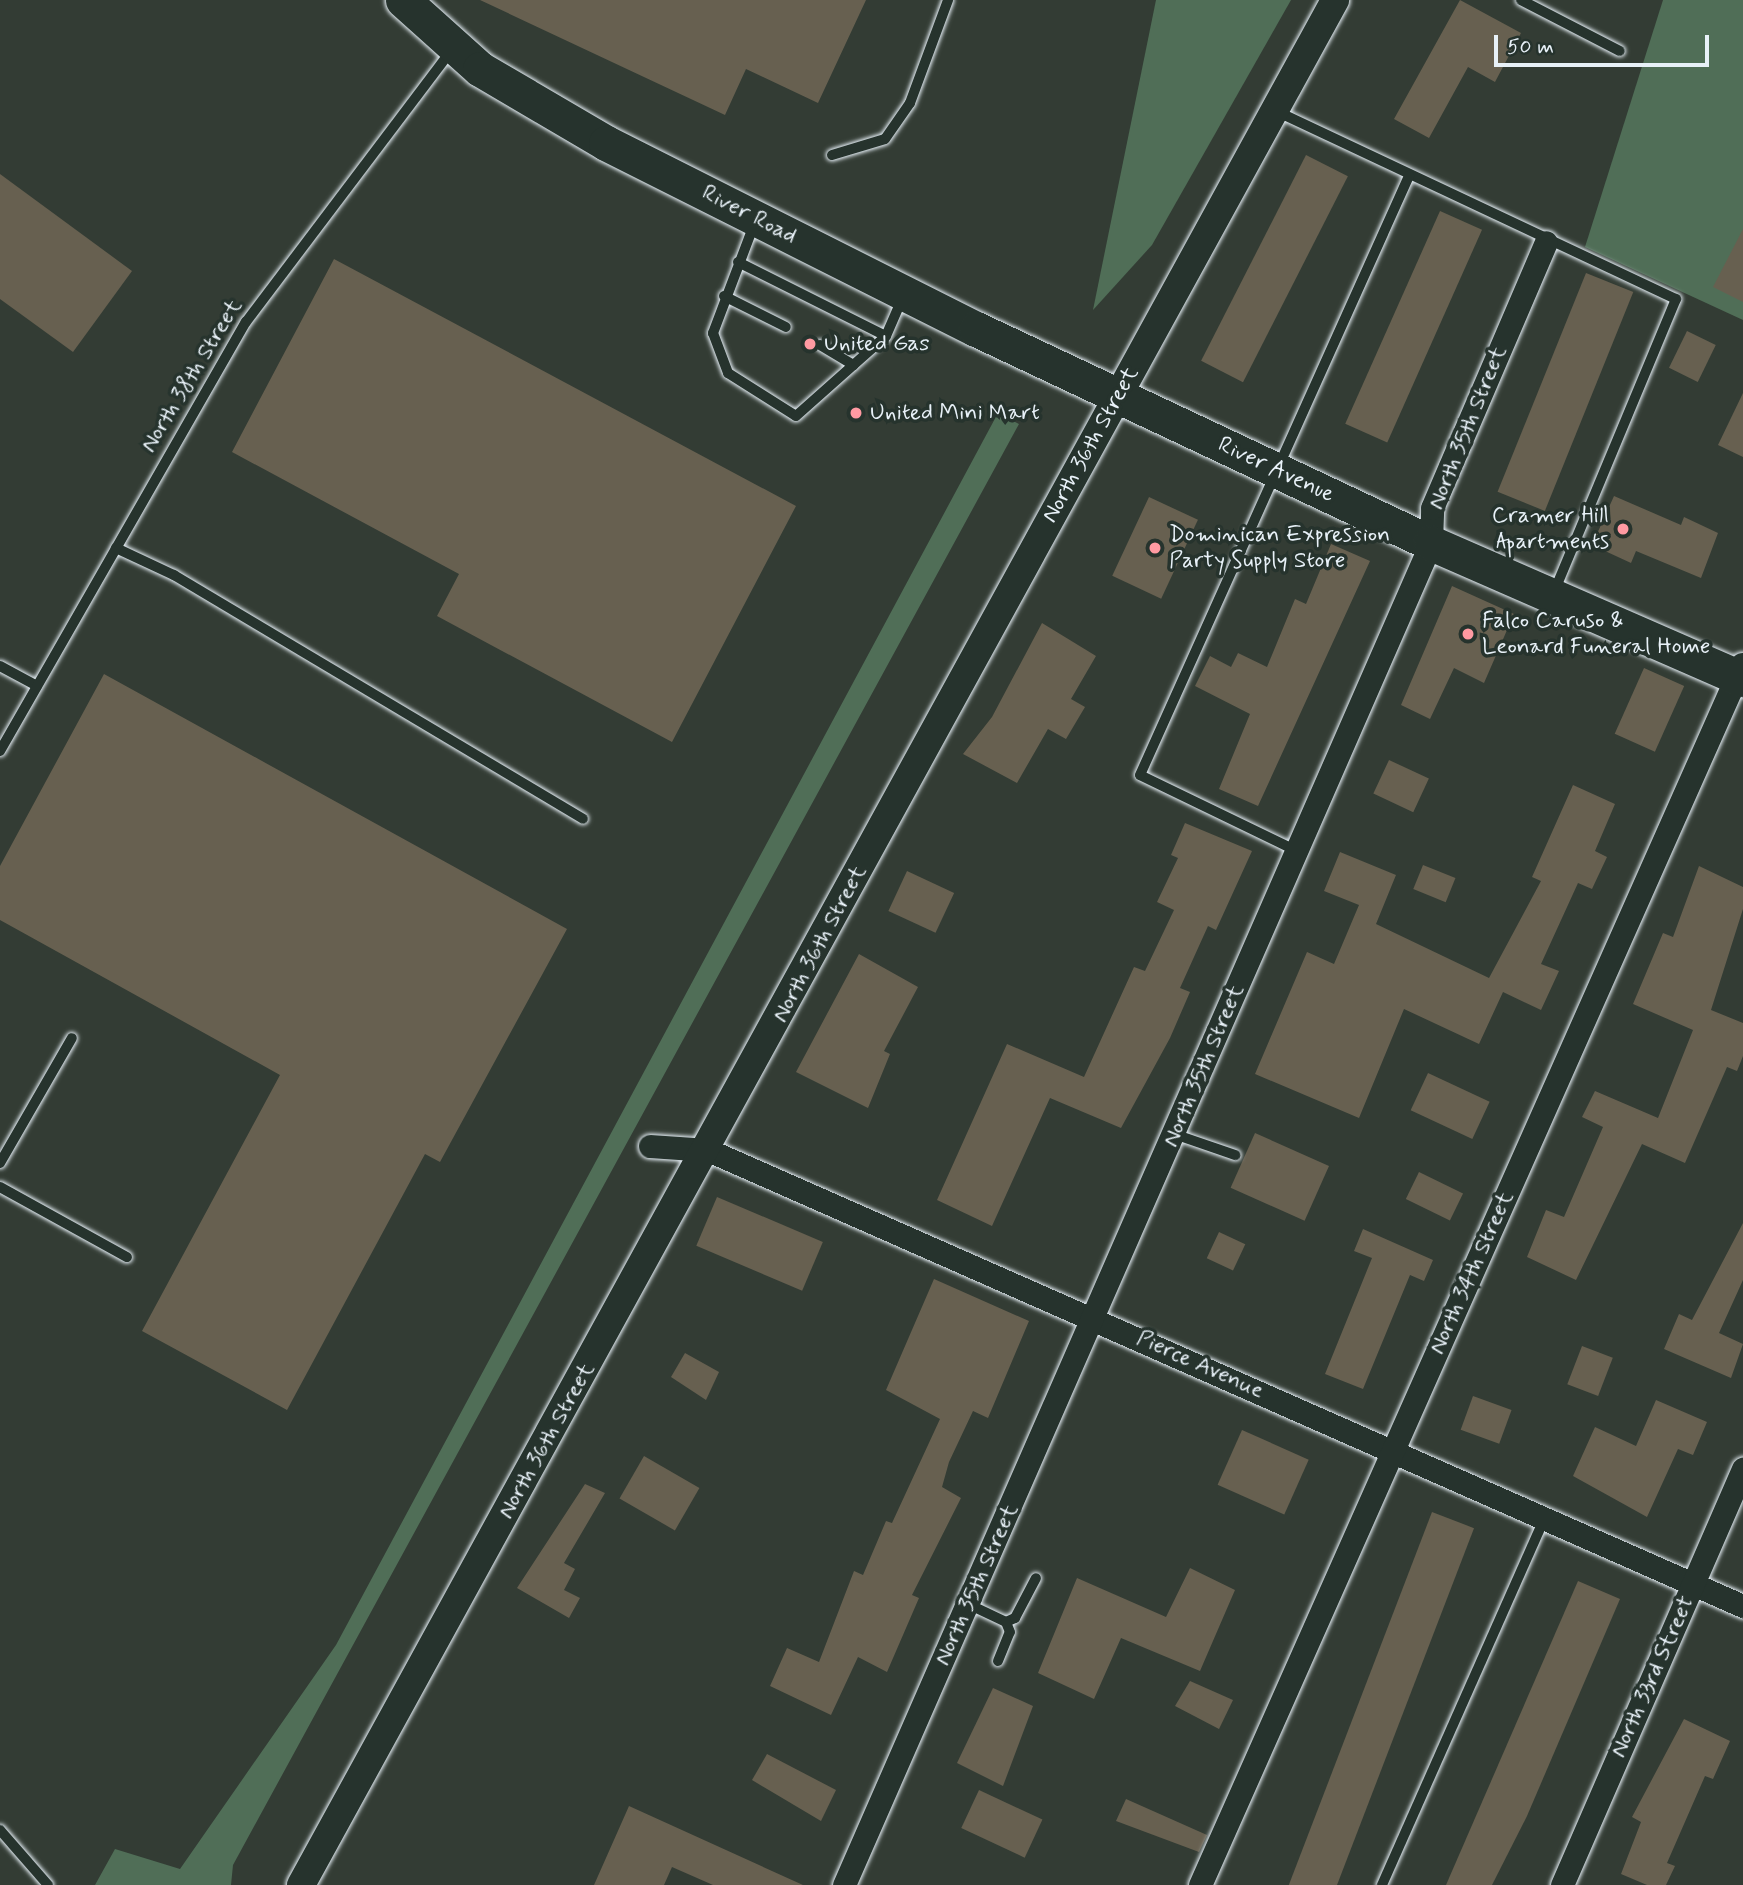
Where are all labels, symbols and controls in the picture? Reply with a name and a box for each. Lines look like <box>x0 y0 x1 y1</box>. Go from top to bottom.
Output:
scale bar <box>1498 21 1713 65</box>
text: 50 m <box>1507 33 1554 61</box>
street label: River Road <box>697 179 801 251</box>
street label: North 38th Street <box>135 294 249 458</box>
place label: United Gas <box>824 330 929 358</box>
marker: United Gas <box>802 336 818 352</box>
street label: North 35th Street <box>1423 342 1513 514</box>
street label: North 36th Street <box>1037 362 1145 528</box>
place label: United Mini Mart <box>870 399 1041 427</box>
marker: United Mini Mart <box>848 405 864 421</box>
street label: River Avenue <box>1212 430 1340 510</box>
place label: Cramer Hill Apartments <box>1490 502 1609 556</box>
place label: Dominican Expression Party Supply Store <box>1169 521 1397 575</box>
marker: Cramer Hill Apartments <box>1615 521 1631 537</box>
marker: Dominican Expression Party Supply Store <box>1147 540 1163 556</box>
place label: Falco Caruso & Leonard Funeral Home <box>1482 607 1709 661</box>
marker: Falco Caruso & Leonard Funeral Home <box>1460 626 1476 642</box>
street label: North 36th Street <box>767 861 873 1027</box>
street label: North 35th Street <box>1157 981 1251 1151</box>
street label: North 34th Street <box>1424 1187 1520 1359</box>
street label: Pierce Avenue <box>1132 1325 1268 1405</box>
street label: North 36th Street <box>493 1358 601 1524</box>
street label: North 35th Street <box>929 1500 1025 1670</box>
street label: North 33rd Street <box>1605 1593 1701 1761</box>

